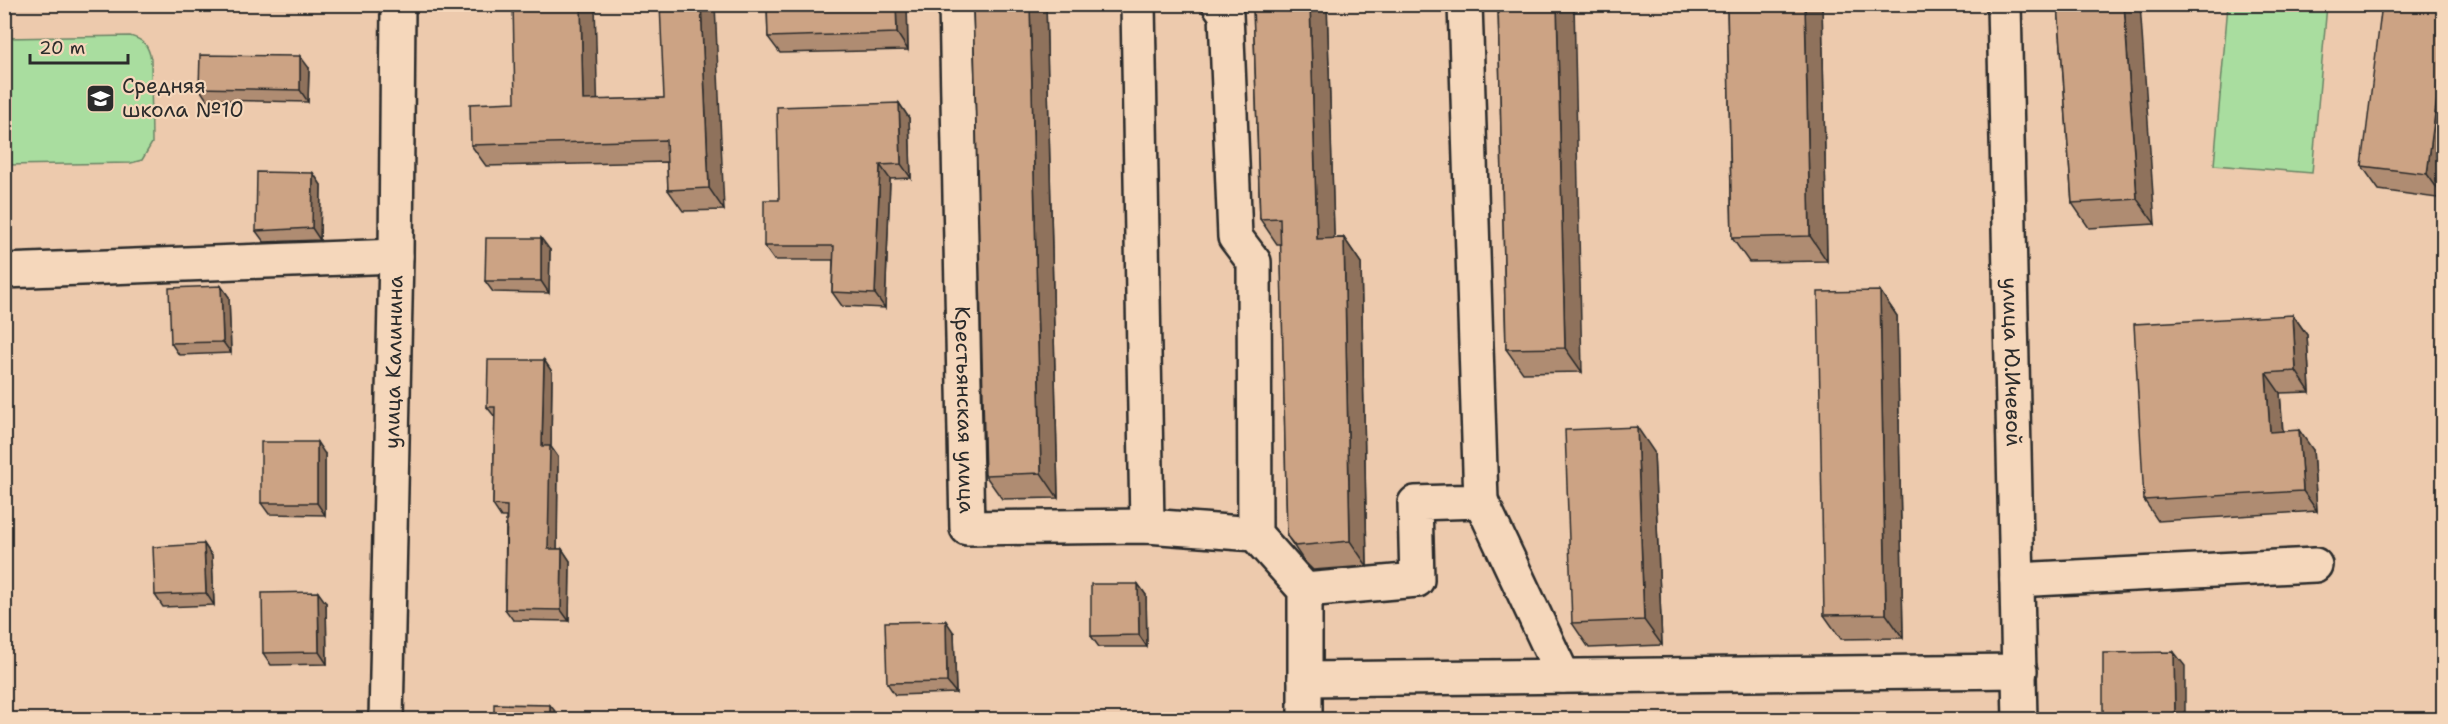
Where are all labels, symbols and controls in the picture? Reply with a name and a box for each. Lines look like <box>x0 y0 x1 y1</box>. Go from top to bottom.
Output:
scale bar <box>30 27 128 65</box>
text: 20 m <box>39 36 85 60</box>
place label: Средняя школа №10 <box>122 72 244 124</box>
school or university icon: Средняя школа №10 <box>85 82 117 114</box>
street label: улица Калинина <box>378 275 410 449</box>
street label: улица Ю.Ичевой <box>1996 277 2028 447</box>
street label: Крестьянская улица <box>948 306 981 514</box>

